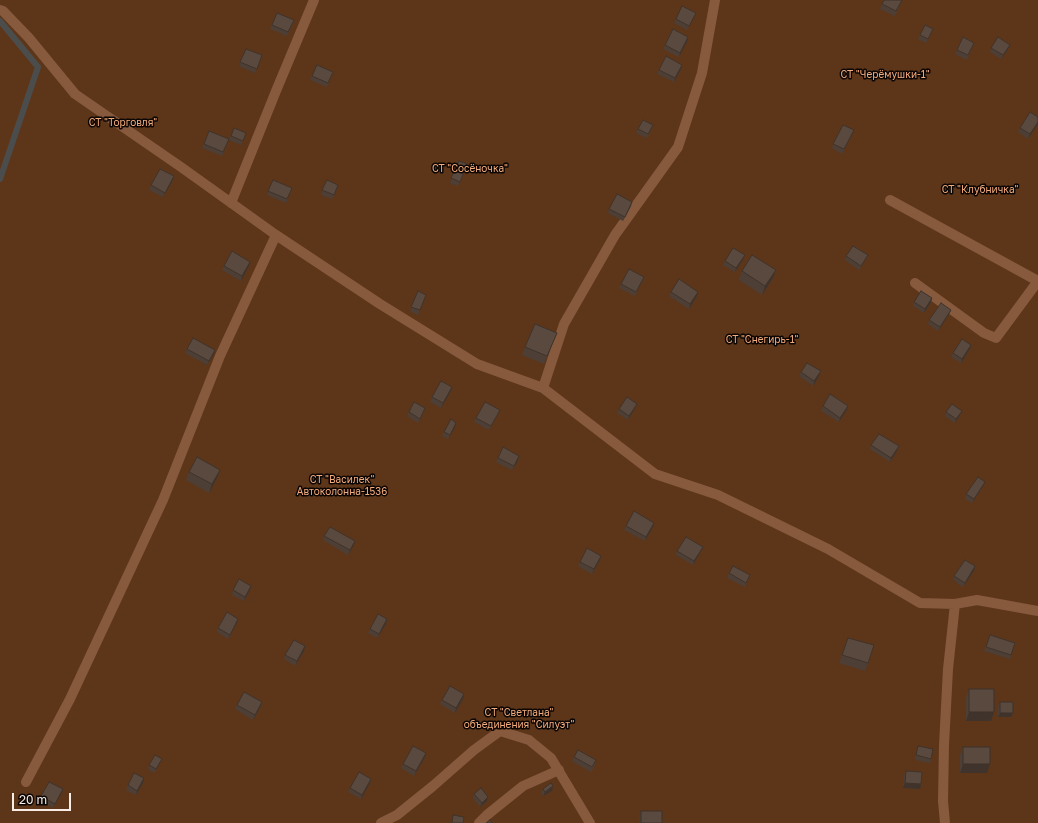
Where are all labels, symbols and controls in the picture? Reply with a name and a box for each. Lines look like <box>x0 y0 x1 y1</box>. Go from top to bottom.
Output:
park label: СТ "Черёмушки-1" <box>840 69 930 81</box>
park label: СТ "Торговля" <box>89 117 157 129</box>
park label: СТ "Сосёночка" <box>432 163 508 175</box>
park label: СТ "Клубничка" <box>942 184 1018 196</box>
park label: СТ "Снегирь-1" <box>726 334 798 346</box>
park label: СТ "Василек" Автоколонна-1536 <box>297 474 387 498</box>
park label: СТ "Светлана" объединения "Силуэт" <box>464 707 574 730</box>
scale bar <box>14 785 73 811</box>
text: 20 m <box>19 792 47 807</box>

